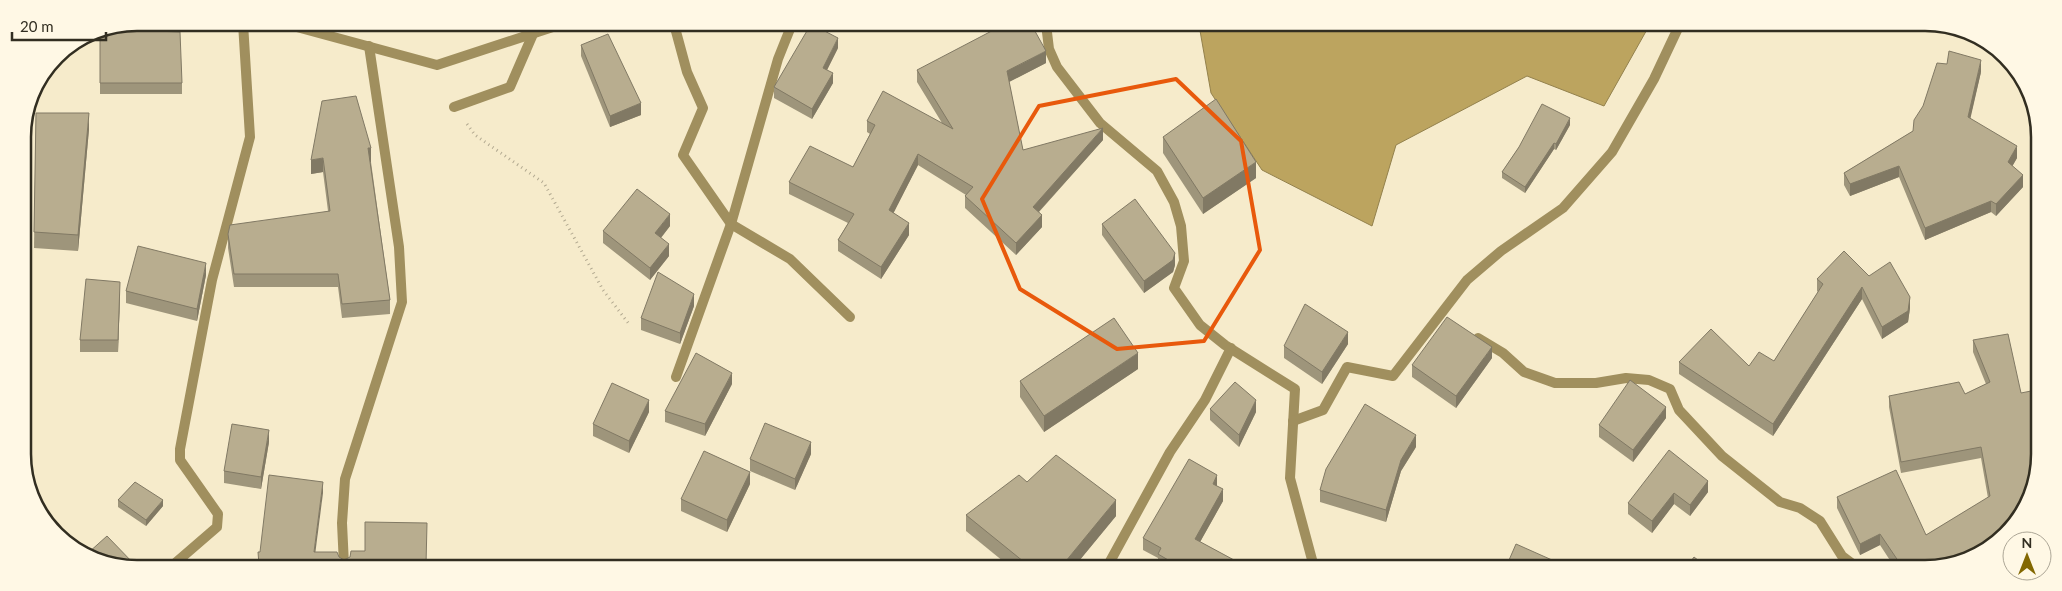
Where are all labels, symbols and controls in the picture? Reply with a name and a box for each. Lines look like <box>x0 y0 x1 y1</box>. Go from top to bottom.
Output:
scale bar <box>12 10 106 42</box>
text: 20 m <box>20 17 54 35</box>
north arrow <box>2002 531 2052 581</box>
text: N <box>2022 534 2032 551</box>

